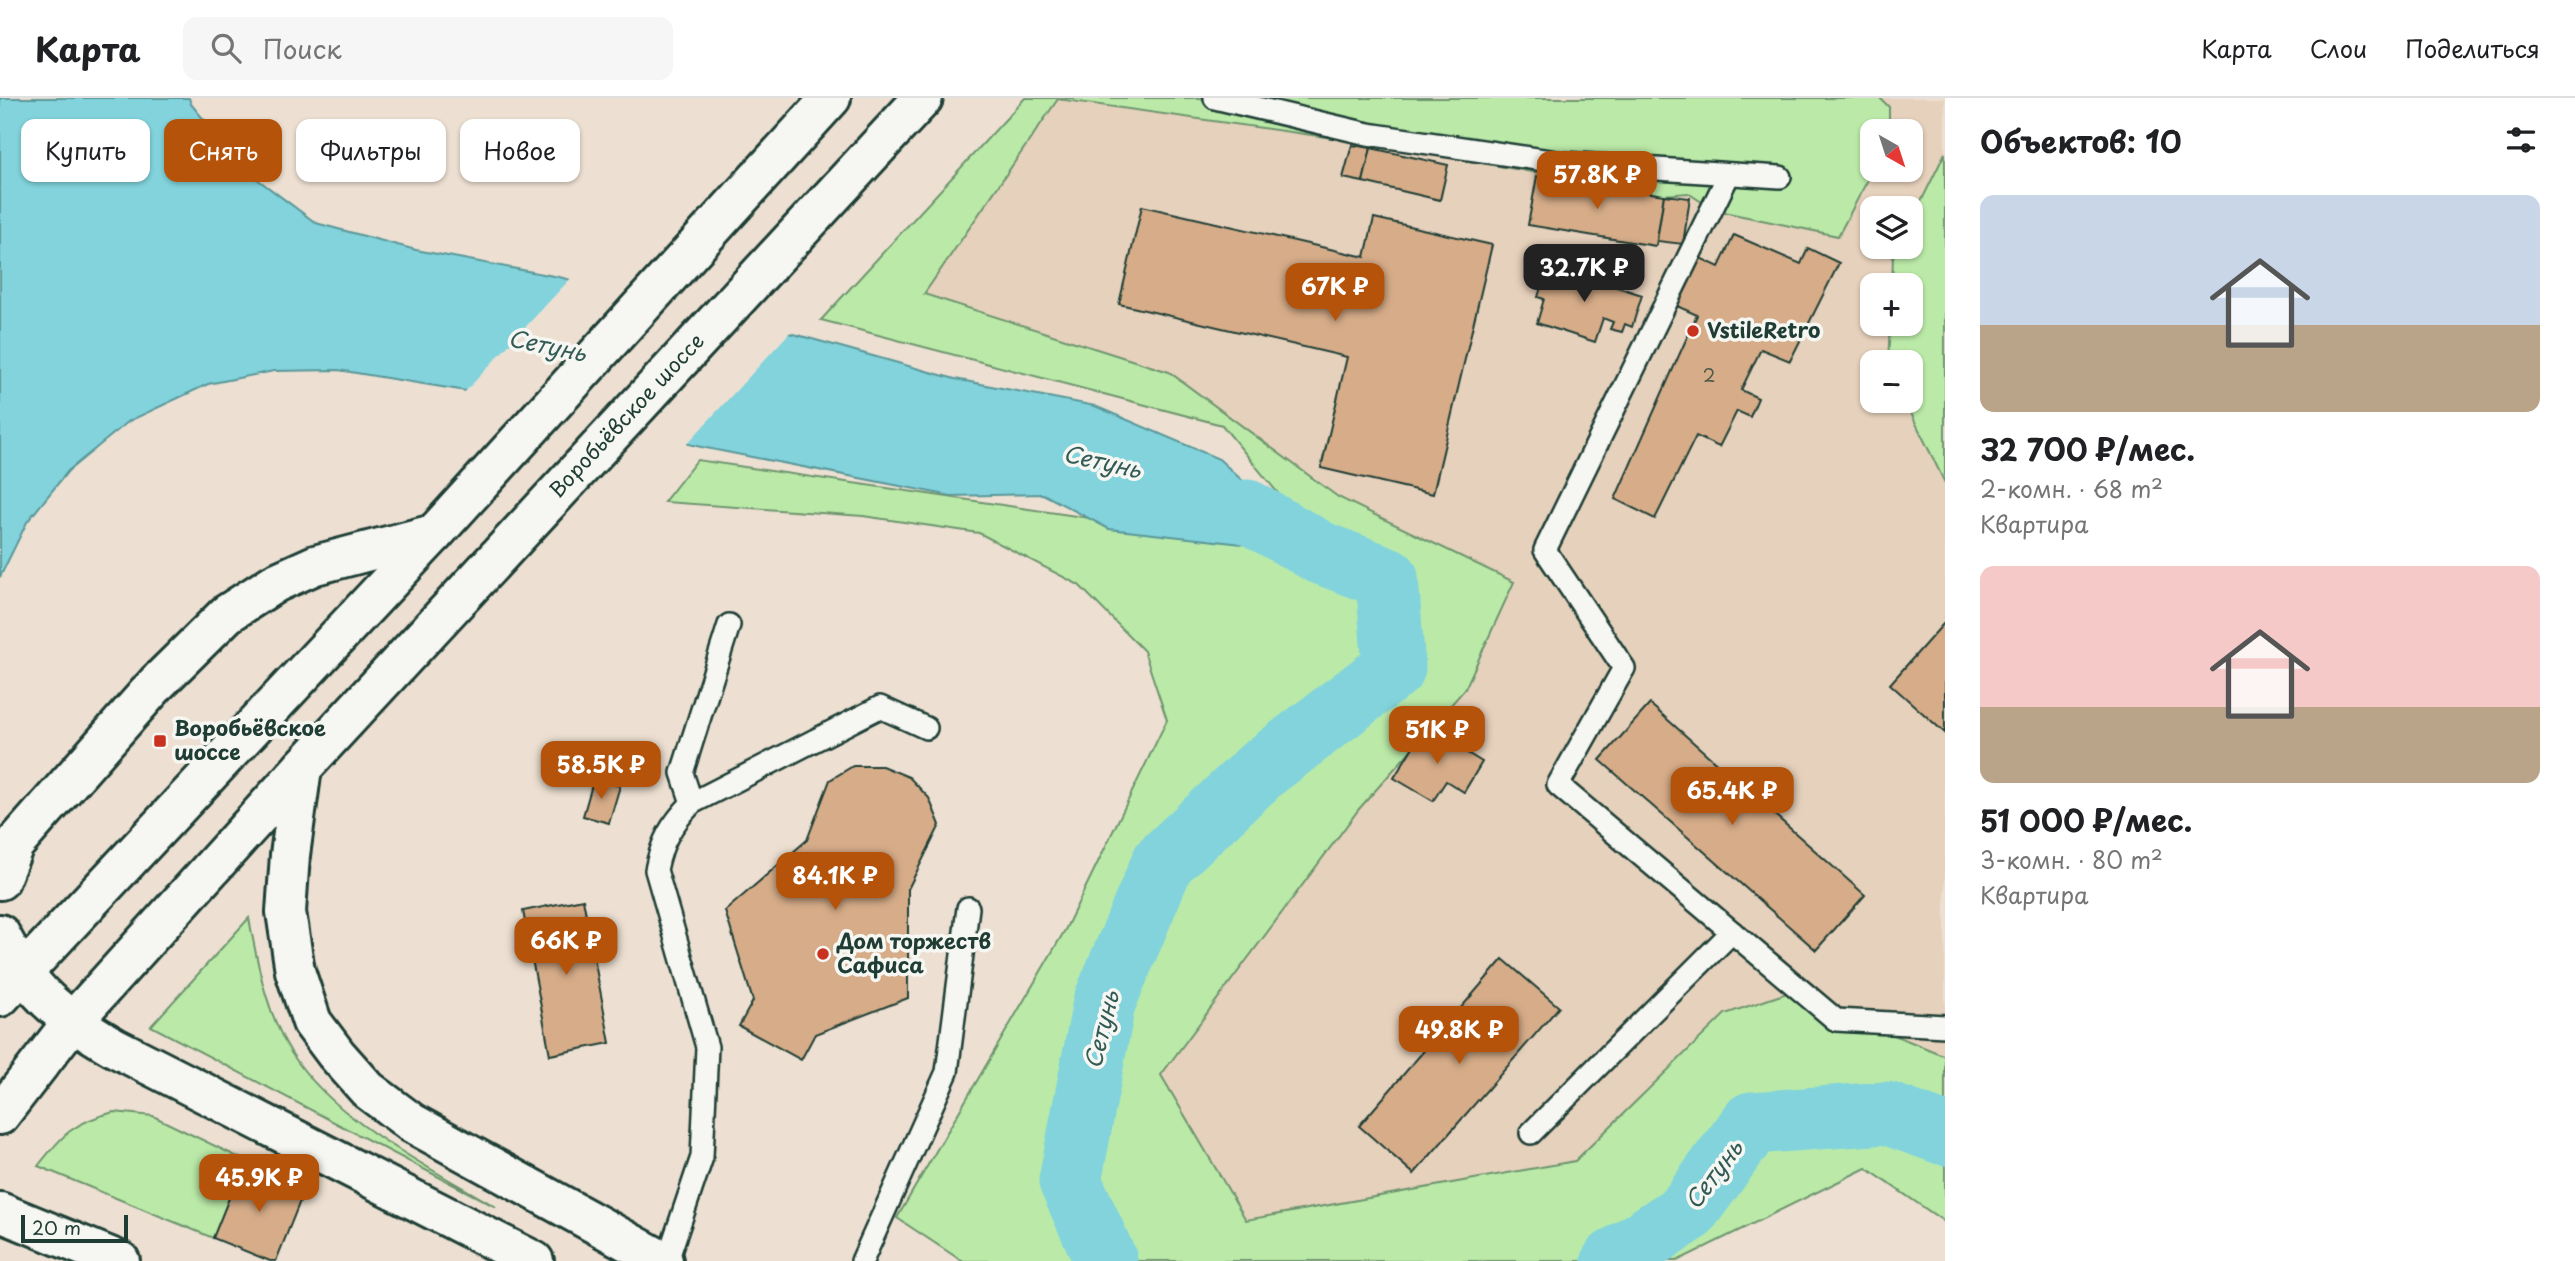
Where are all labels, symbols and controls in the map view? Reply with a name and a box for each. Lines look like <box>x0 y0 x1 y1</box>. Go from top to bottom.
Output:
search box <box>183 17 673 80</box>
text: Карта <box>35 23 141 73</box>
icon: search <box>207 29 245 67</box>
text: Поиск <box>263 29 342 68</box>
text: Карта <box>2201 30 2272 66</box>
text: Слои <box>2310 30 2367 66</box>
text: Поделиться <box>2405 30 2540 66</box>
text: Объектов: 10 <box>1980 118 2182 163</box>
chip: Купить <box>21 119 150 182</box>
chip: Снять <box>164 119 282 182</box>
chip: Фильтры <box>296 119 446 182</box>
chip: Новое <box>460 119 580 182</box>
north arrow <box>1860 119 1923 182</box>
map controls <box>1860 119 1923 413</box>
icon: filters <box>2502 121 2540 159</box>
pin: 57.8K ₽ <box>1532 152 1662 211</box>
text: 57.8K ₽ <box>1553 156 1641 191</box>
button: layers <box>1860 196 1923 259</box>
icon: home <box>2197 240 2323 366</box>
pin: 32.7K ₽ <box>1519 244 1649 304</box>
text: 32.7K ₽ <box>1540 249 1628 284</box>
pin: 67K ₽ <box>1286 264 1384 323</box>
text: 67K ₽ <box>1301 268 1369 303</box>
button: + <box>1860 273 1923 336</box>
place label: VstileRetro <box>1707 313 1820 345</box>
water label: Сетунь <box>505 319 591 370</box>
marker: VstileRetro <box>1685 323 1701 339</box>
street label: Воробьёвское шоссе <box>540 325 711 504</box>
button: − <box>1860 350 1923 413</box>
house number: 2 <box>1703 361 1715 388</box>
text: 32 700 ₽/мес. <box>1980 426 2195 471</box>
water label: Сетунь <box>1060 435 1146 487</box>
text: 2-комн. · 68 m² <box>1980 471 2163 506</box>
text: Квартира <box>1980 506 2088 541</box>
icon: home <box>2197 611 2323 737</box>
pin: 51K ₽ <box>1388 706 1486 766</box>
place label: Воробьёвское шоссе <box>174 711 326 767</box>
text: 51K ₽ <box>1405 711 1469 746</box>
marker: Воробьёвское шоссе <box>152 733 168 749</box>
pin: 58.5K ₽ <box>536 742 666 801</box>
text: 58.5K ₽ <box>557 746 645 781</box>
pin: 65.4K ₽ <box>1667 768 1797 827</box>
text: 65.4K ₽ <box>1687 772 1777 807</box>
text: 51 000 ₽/мес. <box>1980 797 2192 842</box>
text: 3-комн. · 80 m² <box>1980 842 2163 877</box>
pin: 84.1K ₽ <box>770 852 900 912</box>
text: 84.1K ₽ <box>792 857 878 892</box>
text: Квартира <box>1980 877 2088 912</box>
pin: 66K ₽ <box>517 918 615 977</box>
text: 66K ₽ <box>530 922 602 957</box>
place label: Дом торжеств Сафиса <box>836 924 991 980</box>
marker: Дом торжеств Сафиса <box>815 946 831 962</box>
water label: Сетунь <box>1074 986 1127 1072</box>
pin: 49.8K ₽ <box>1394 1006 1524 1066</box>
text: 49.8K ₽ <box>1415 1011 1503 1046</box>
water label: Сетунь <box>1675 1131 1751 1216</box>
pin: 45.9K ₽ <box>194 1154 324 1214</box>
text: 45.9K ₽ <box>215 1159 303 1194</box>
scale bar <box>21 1212 128 1244</box>
text: 20 m <box>32 1213 81 1241</box>

